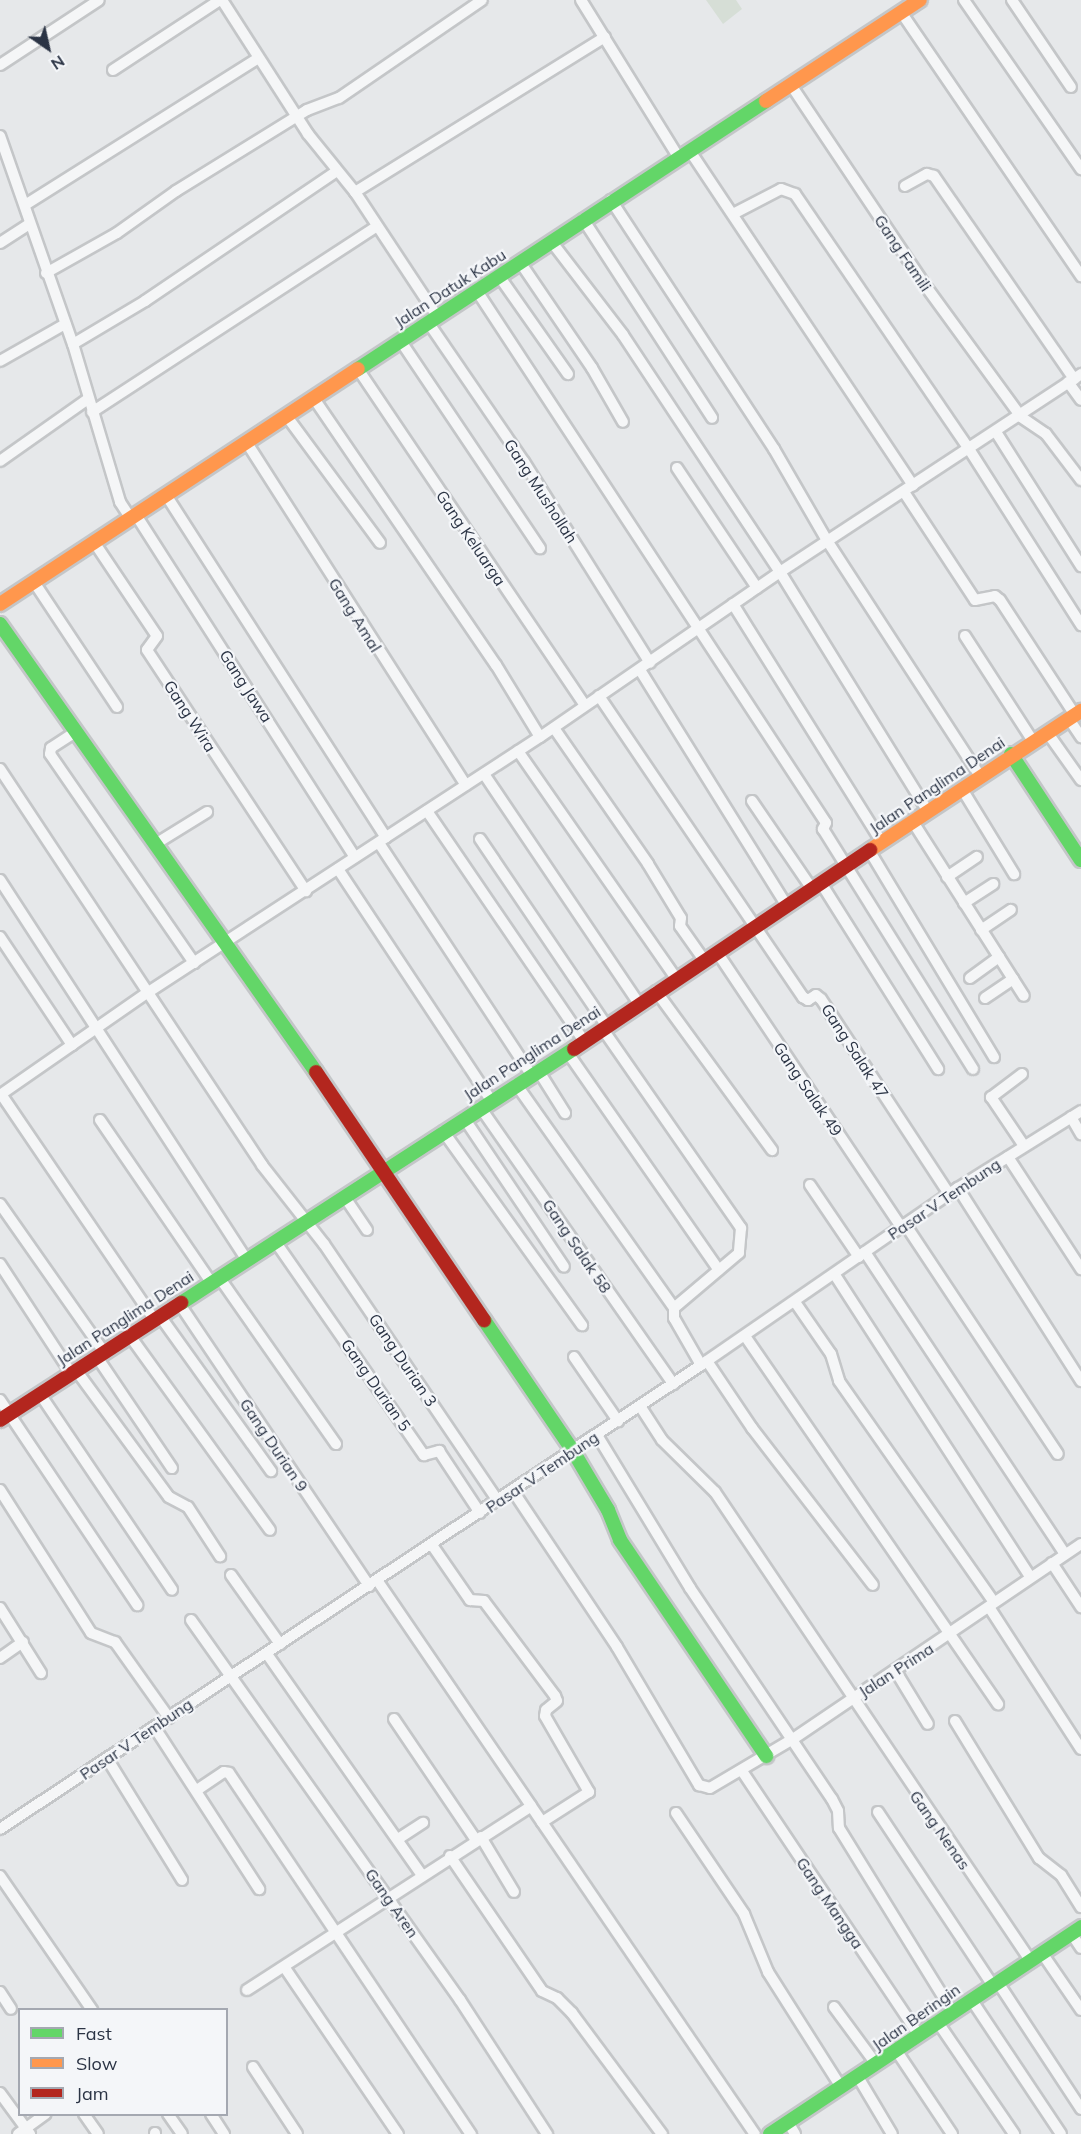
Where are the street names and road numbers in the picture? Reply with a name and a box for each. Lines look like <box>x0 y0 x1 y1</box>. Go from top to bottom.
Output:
street label: Gang Famili <box>870 211 936 295</box>
street label: Jalan Datuk Kabu <box>391 245 509 331</box>
street label: Gang Mushollah <box>500 435 582 547</box>
street label: Gang Keluarga <box>432 487 510 589</box>
street label: Gang Amal <box>325 574 385 656</box>
street label: Gang Jawa <box>215 646 277 726</box>
street label: Gang Wira <box>160 677 220 755</box>
street label: Jalan Panglima Denai <box>866 732 1008 838</box>
street label: Gang Salak 47 <box>817 1000 893 1102</box>
street label: Jalan Panglima Denai <box>460 1002 604 1104</box>
street label: Gang Salak 49 <box>770 1038 846 1140</box>
street label: Pasar V Tembung <box>884 1154 1004 1244</box>
street label: Gang Salak 58 <box>539 1195 615 1297</box>
street label: Jalan Panglima Denai <box>53 1267 197 1369</box>
street label: Gang Durian 3 <box>365 1310 441 1410</box>
street label: Gang Durian 5 <box>337 1335 415 1435</box>
street label: Gang Durian 9 <box>236 1395 312 1495</box>
street label: Pasar V Tembung <box>482 1427 602 1517</box>
street label: Jalan Prima <box>855 1639 937 1701</box>
street label: Pasar V Tembung <box>76 1694 196 1784</box>
street label: Gang Nenas <box>906 1787 974 1873</box>
street label: Gang Mangga <box>792 1854 868 1952</box>
street label: Gang Aren <box>361 1865 423 1941</box>
street label: Jalan Beringin <box>868 1980 964 2054</box>

